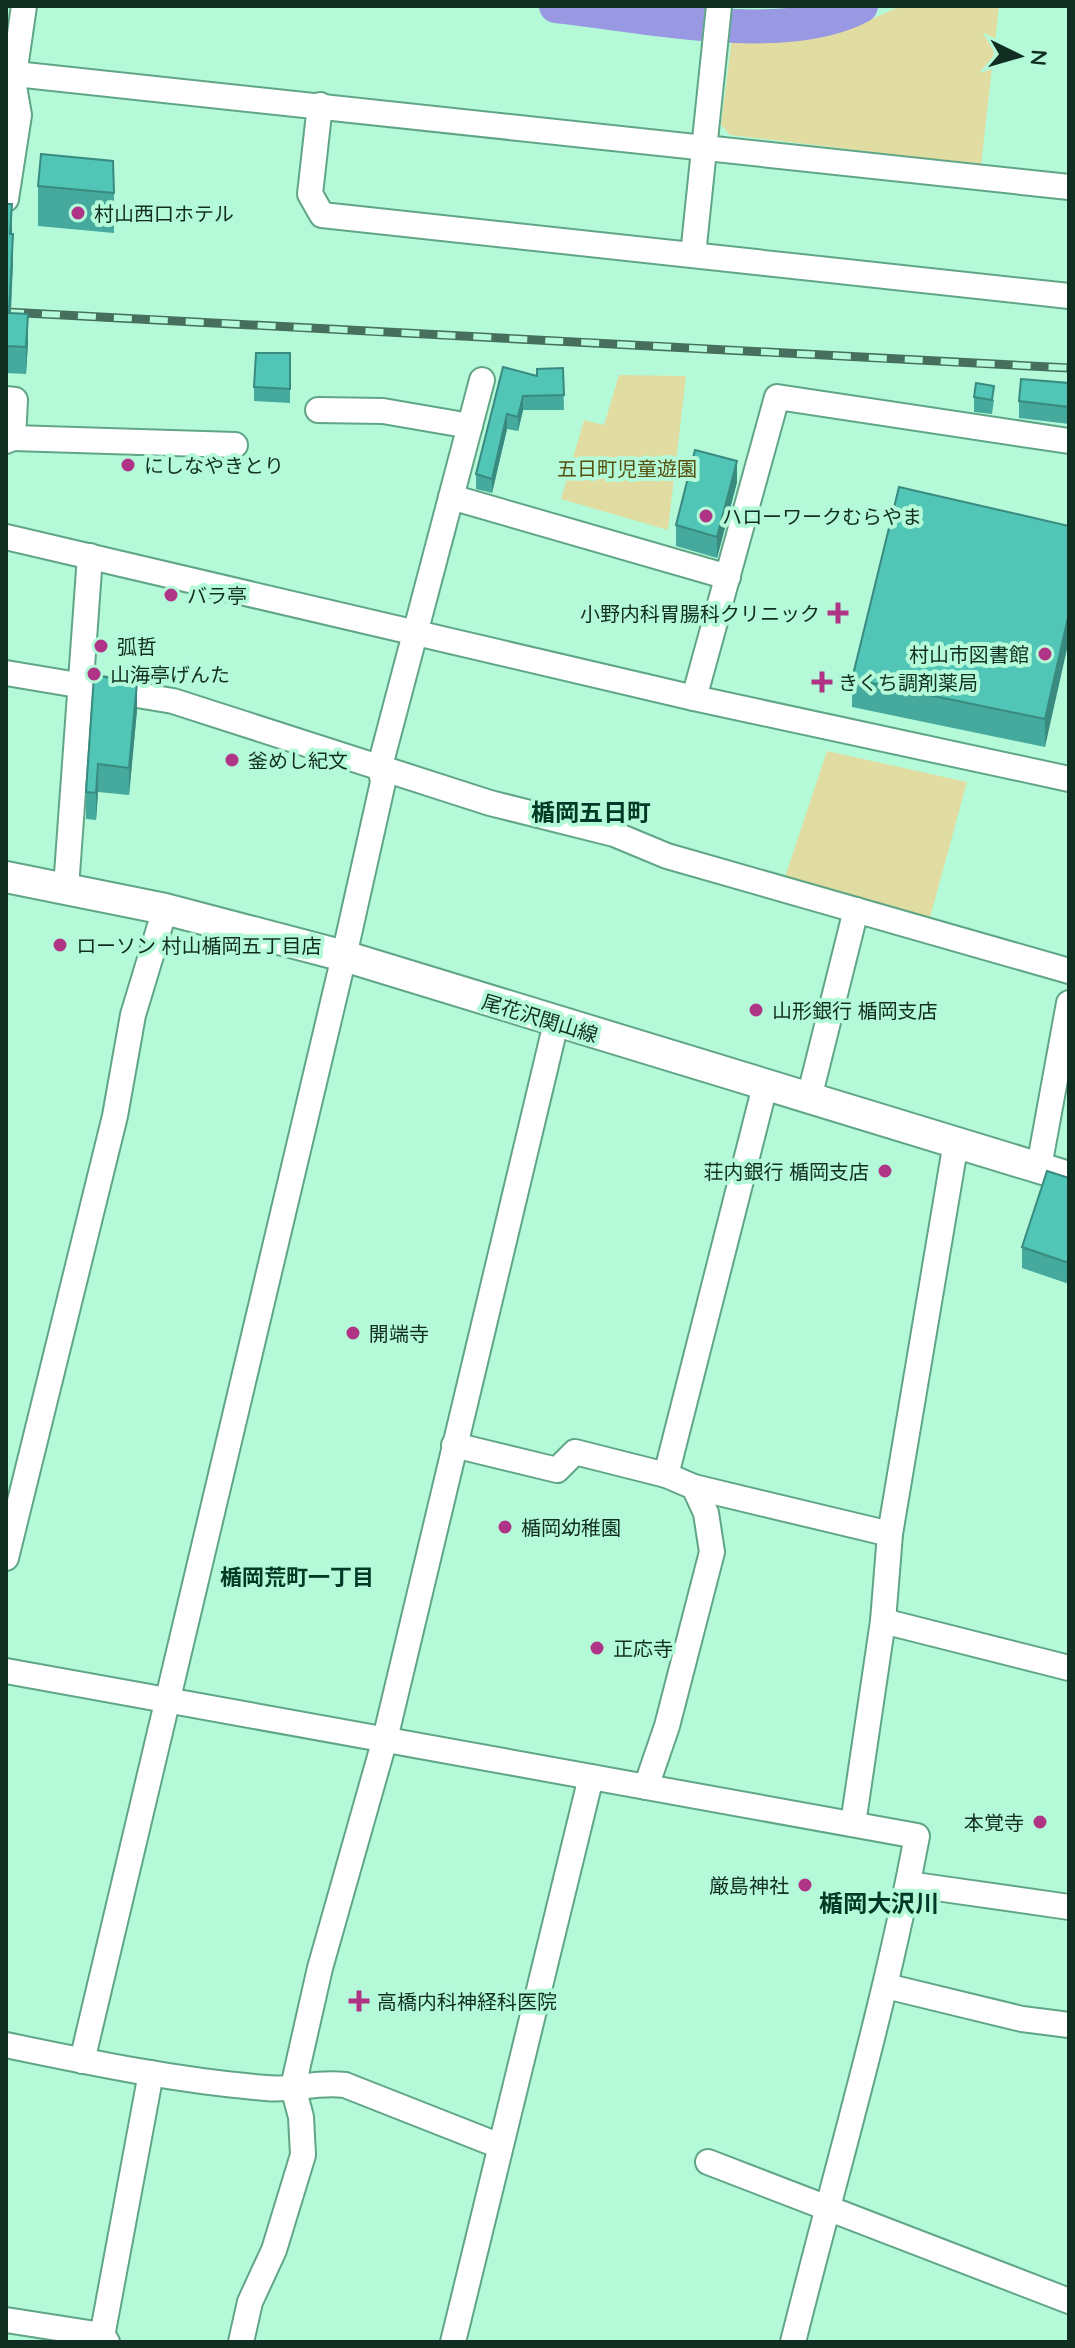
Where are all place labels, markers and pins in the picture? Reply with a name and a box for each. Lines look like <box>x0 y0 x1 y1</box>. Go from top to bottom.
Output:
place label: 村山西口ホテル <box>94 201 234 226</box>
marker: 村山西口ホテル <box>69 204 87 222</box>
place label: にしなやきとり <box>144 453 284 478</box>
marker: にしなやきとり <box>119 456 137 474</box>
place label: ハローワークむらやま <box>722 504 922 529</box>
marker: ハローワークむらやま <box>697 507 715 525</box>
place label: バラ亭 <box>187 583 247 608</box>
marker: バラ亭 <box>162 586 180 604</box>
place label: 小野内科胃腸科クリニック <box>580 601 820 626</box>
marker: 小野内科胃腸科クリニック <box>827 602 849 624</box>
place label: 弧哲 <box>117 634 157 659</box>
marker: 弧哲 <box>92 637 110 655</box>
place label: 村山市図書館 <box>909 642 1029 667</box>
marker: 村山市図書館 <box>1036 645 1054 663</box>
place label: 山海亭げんた <box>110 662 230 687</box>
marker: 山海亭げんた <box>85 665 103 683</box>
place label: きくち調剤薬局 <box>838 670 978 695</box>
marker: きくち調剤薬局 <box>813 673 831 691</box>
place label: 釜めし紀文 <box>248 748 348 773</box>
marker: 釜めし紀文 <box>223 751 241 769</box>
place label: ローソン 村山楯岡五丁目店 <box>76 933 321 958</box>
marker: ローソン 村山楯岡五丁目店 <box>51 936 69 954</box>
place label: 山形銀行 楯岡支店 <box>772 998 937 1023</box>
marker: 山形銀行 楯岡支店 <box>747 1001 765 1019</box>
place label: 荘内銀行 楯岡支店 <box>704 1159 869 1184</box>
marker: 荘内銀行 楯岡支店 <box>876 1162 894 1180</box>
place label: 開端寺 <box>369 1321 429 1346</box>
marker: 開端寺 <box>344 1324 362 1342</box>
place label: 楯岡幼稚園 <box>521 1515 621 1540</box>
marker: 楯岡幼稚園 <box>496 1518 514 1536</box>
place label: 正応寺 <box>613 1636 673 1661</box>
marker: 正応寺 <box>588 1639 606 1657</box>
place label: 本覚寺 <box>964 1810 1024 1835</box>
marker: 本覚寺 <box>1031 1813 1049 1831</box>
place label: 厳島神社 <box>709 1873 789 1898</box>
marker: 厳島神社 <box>796 1876 814 1894</box>
place label: 高橋内科神経科医院 <box>377 1989 557 2014</box>
marker: 高橋内科神経科医院 <box>348 1990 370 2012</box>

